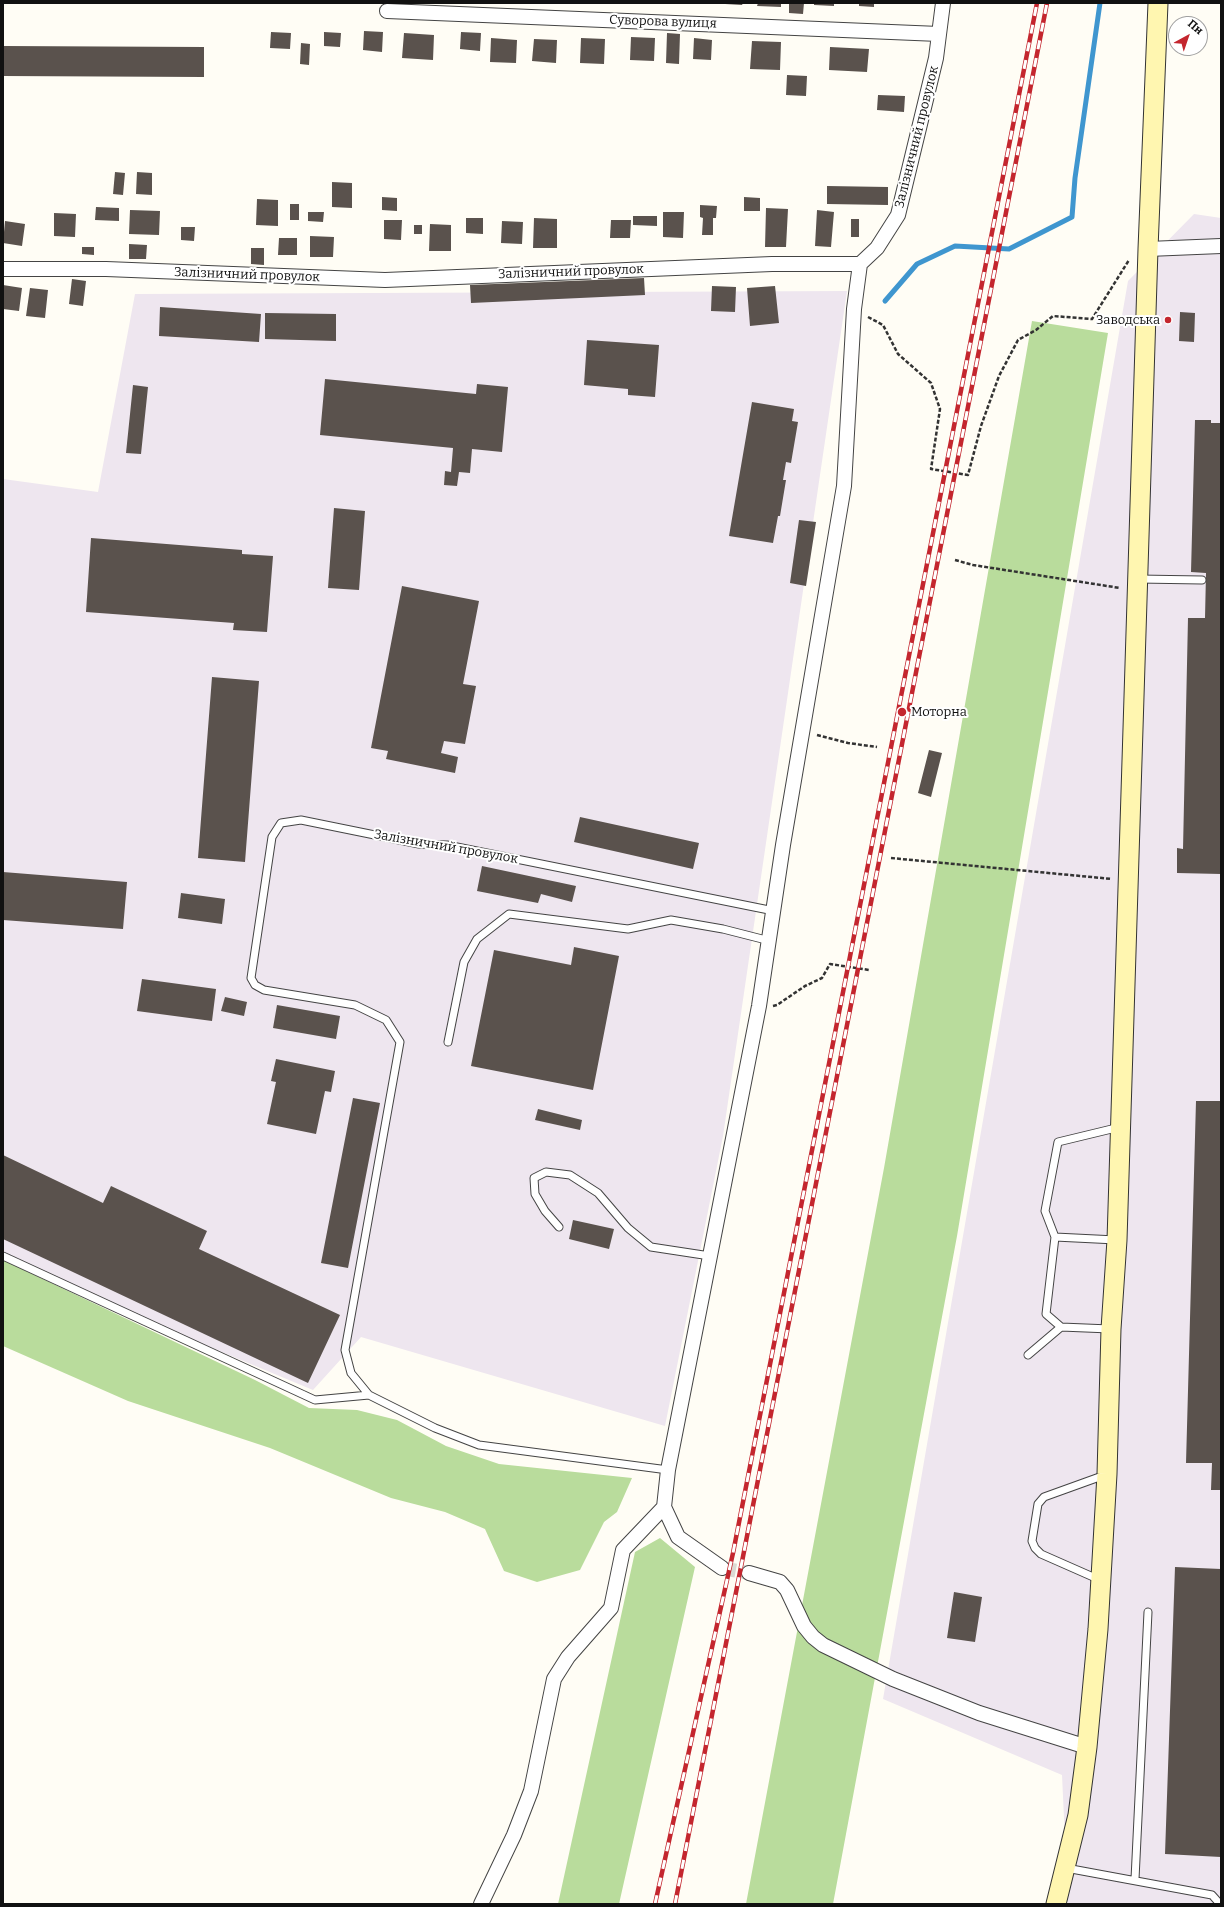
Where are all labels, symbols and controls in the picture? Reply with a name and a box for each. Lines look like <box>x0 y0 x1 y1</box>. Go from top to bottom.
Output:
street label: Суворова вулиця <box>609 12 717 32</box>
north arrow <box>1168 16 1208 56</box>
text: Пн <box>1185 17 1206 37</box>
street label: Залізничний провулок <box>892 64 942 210</box>
street label: Залізничний провулок <box>498 262 644 282</box>
street label: Залізничний провулок <box>174 265 320 285</box>
place label: Заводська <box>1096 312 1160 328</box>
marker: Заводська <box>1163 315 1173 325</box>
place label: Моторна <box>911 704 967 720</box>
marker: Моторна <box>896 706 908 718</box>
street label: Залізничний провулок <box>373 827 519 867</box>

